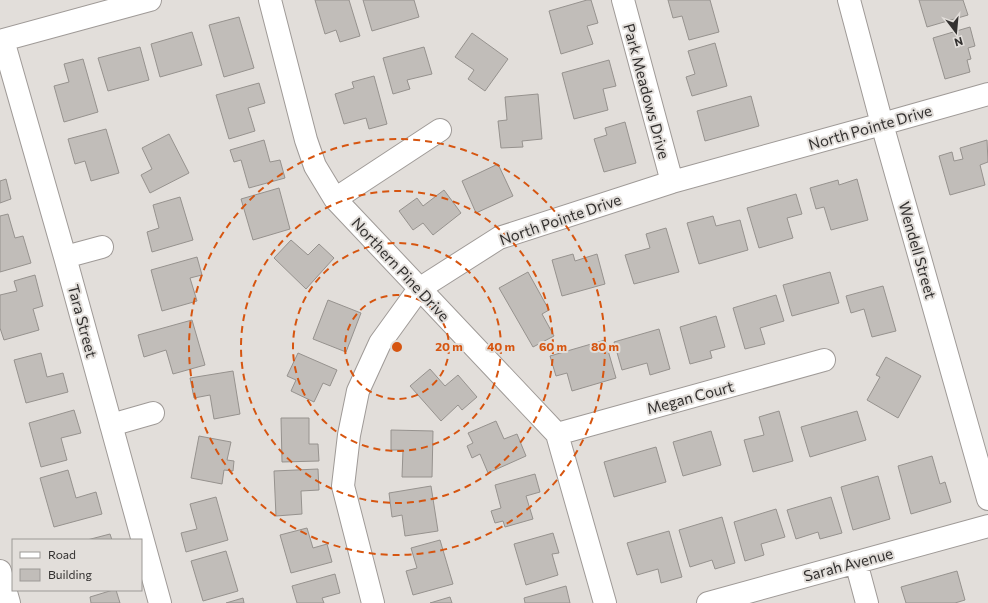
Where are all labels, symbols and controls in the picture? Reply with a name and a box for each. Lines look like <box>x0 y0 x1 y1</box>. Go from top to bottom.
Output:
north arrow <box>936 12 976 52</box>
street label: Park Meadows Drive <box>620 21 674 161</box>
text: N <box>953 35 965 49</box>
street label: North Pointe Drive <box>806 101 934 153</box>
street label: North Pointe Drive <box>497 190 623 248</box>
street label: Wendell Street <box>896 199 940 301</box>
street label: Northern Pine Drive <box>348 213 454 325</box>
street label: Tara Street <box>65 282 101 360</box>
text: 20 m <box>435 339 463 353</box>
text: 40 m <box>487 339 515 353</box>
text: 60 m <box>539 339 567 353</box>
text: 80 m <box>591 339 619 353</box>
centre of rings <box>390 340 404 354</box>
street label: Megan Court <box>645 377 735 417</box>
legend <box>12 539 142 591</box>
street label: Sarah Avenue <box>801 543 895 585</box>
text: Road <box>48 547 76 561</box>
text: Building <box>48 567 92 581</box>

